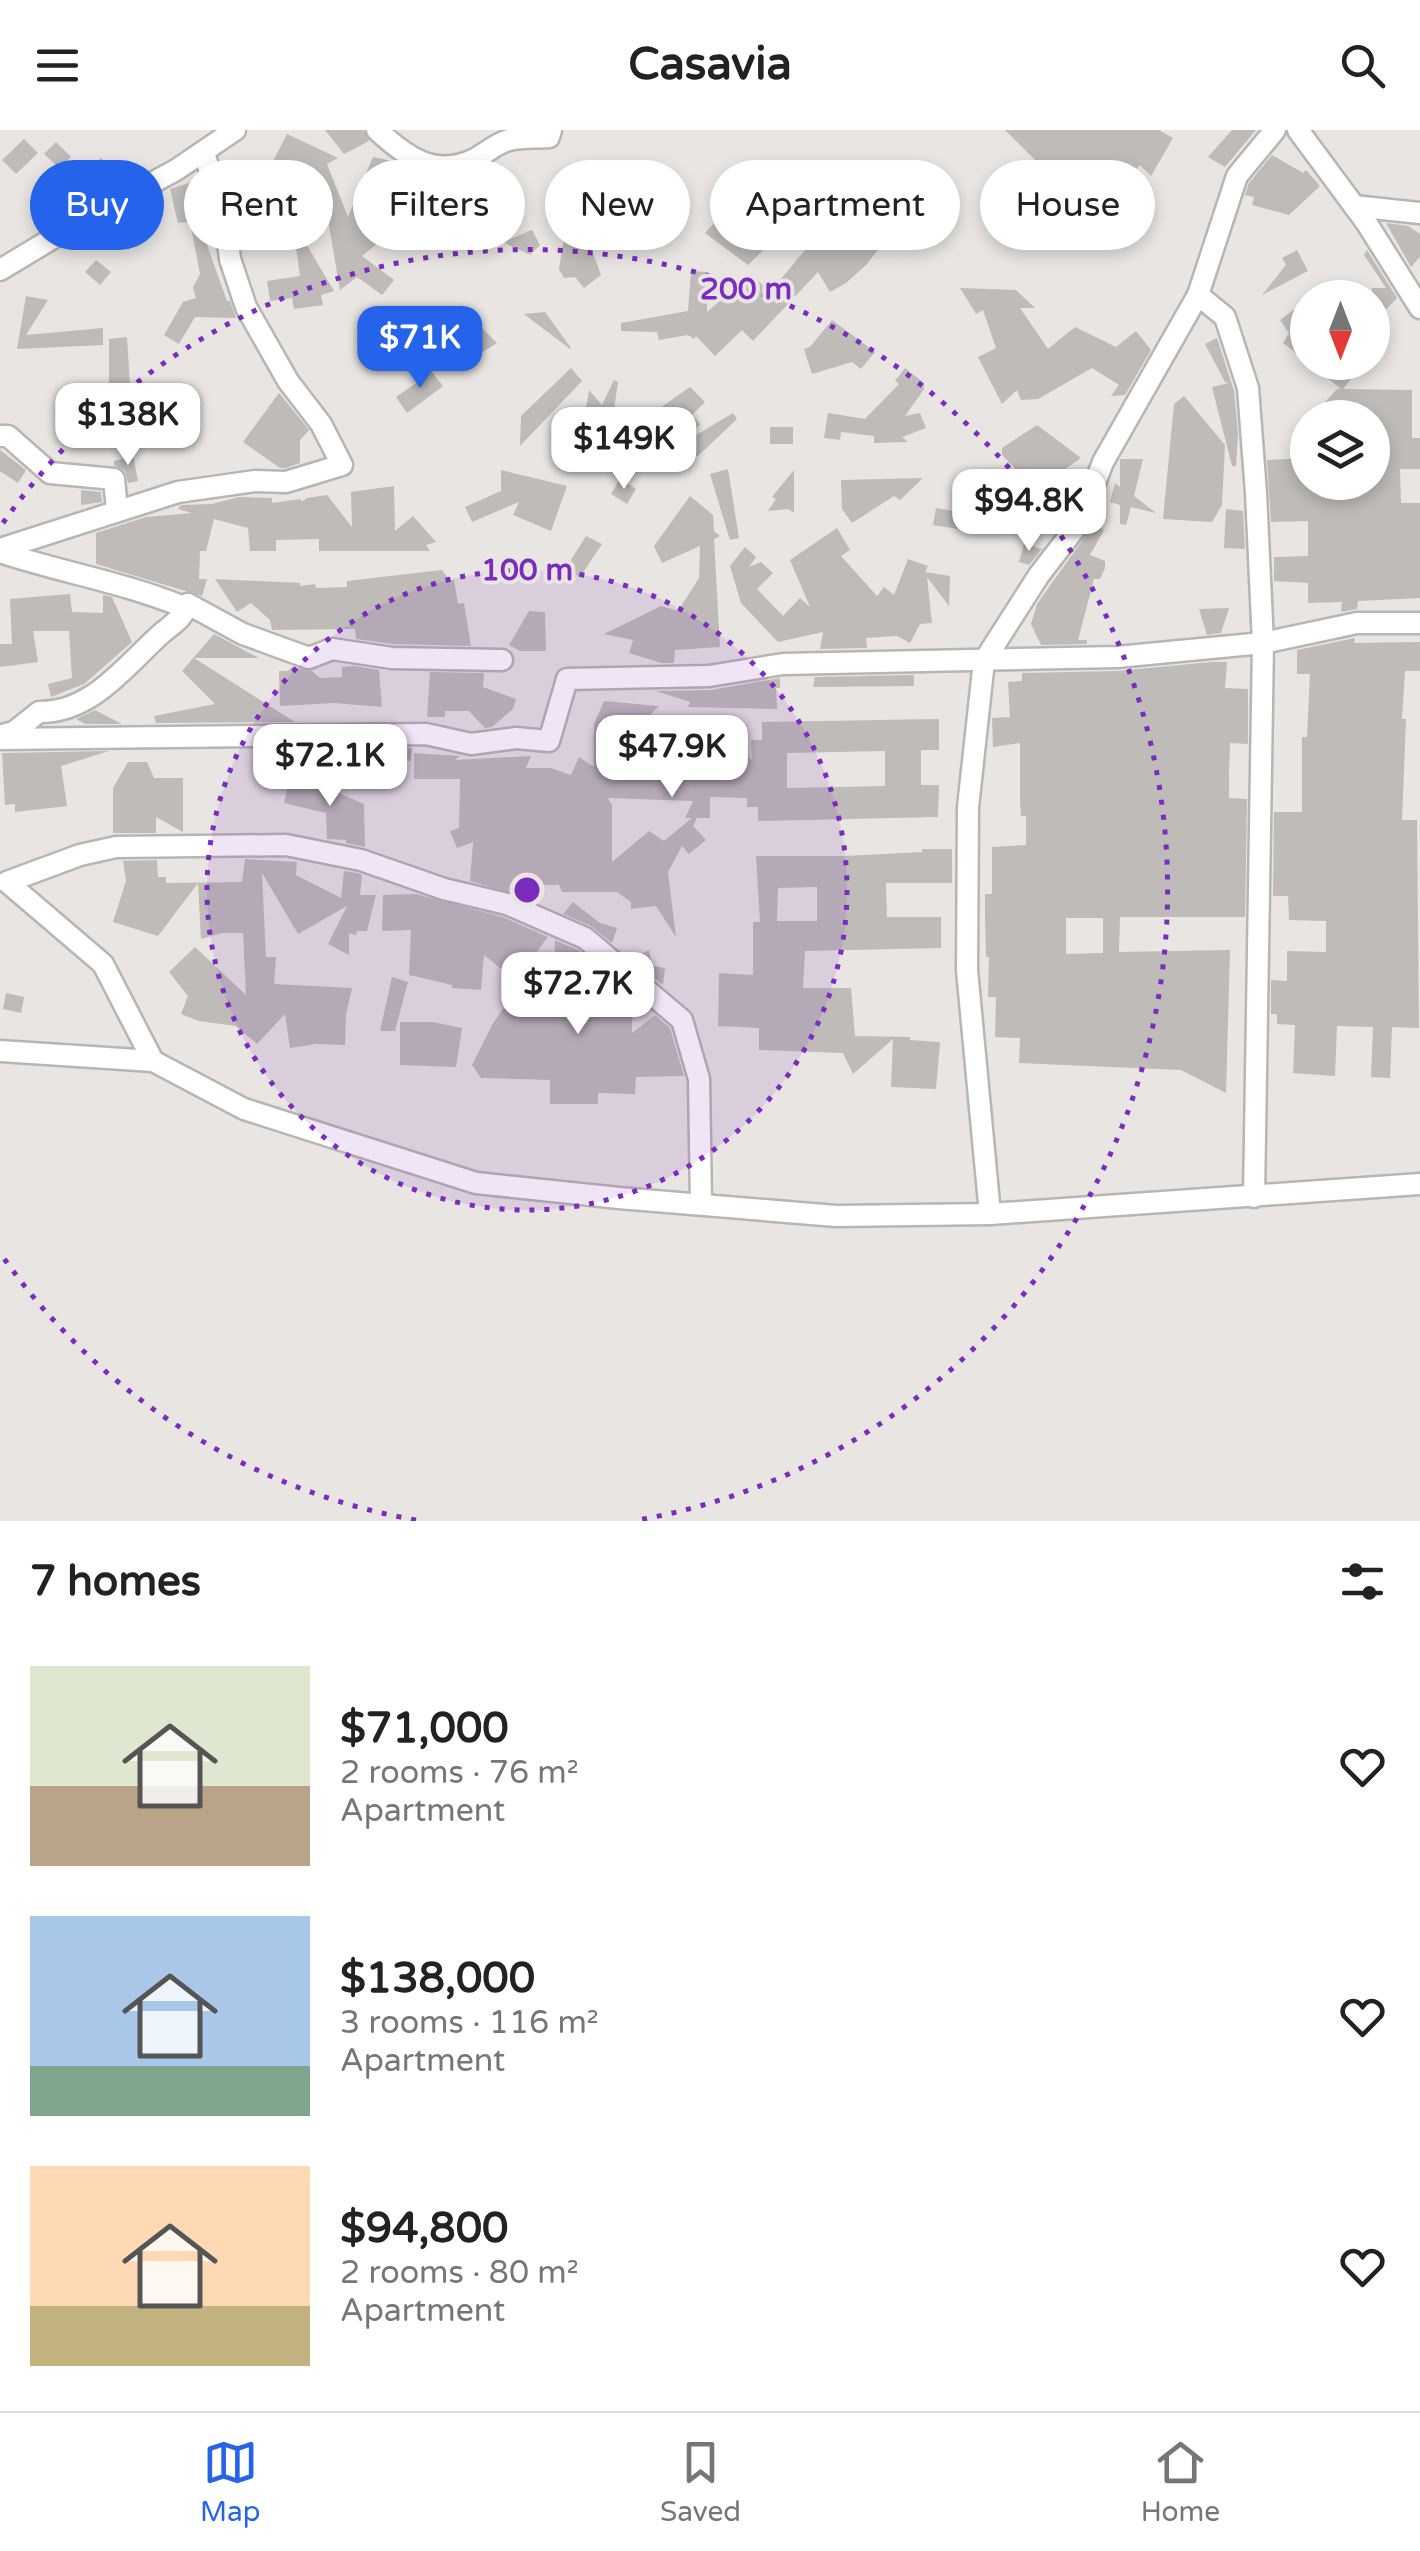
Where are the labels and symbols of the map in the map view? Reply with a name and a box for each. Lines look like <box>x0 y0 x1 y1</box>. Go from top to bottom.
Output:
text: 200 m <box>700 271 792 308</box>
north arrow <box>1290 280 1390 380</box>
pin: $71K <box>361 306 479 391</box>
pin: $138K <box>58 383 198 468</box>
pin: $149K <box>554 407 694 492</box>
pin: $94.8K <box>948 469 1110 554</box>
text: 100 m <box>481 552 573 589</box>
pin: $47.9K <box>591 715 753 800</box>
pin: $72.1K <box>249 724 411 809</box>
centre of rings <box>509 872 545 908</box>
pin: $72.7K <box>497 952 659 1037</box>

